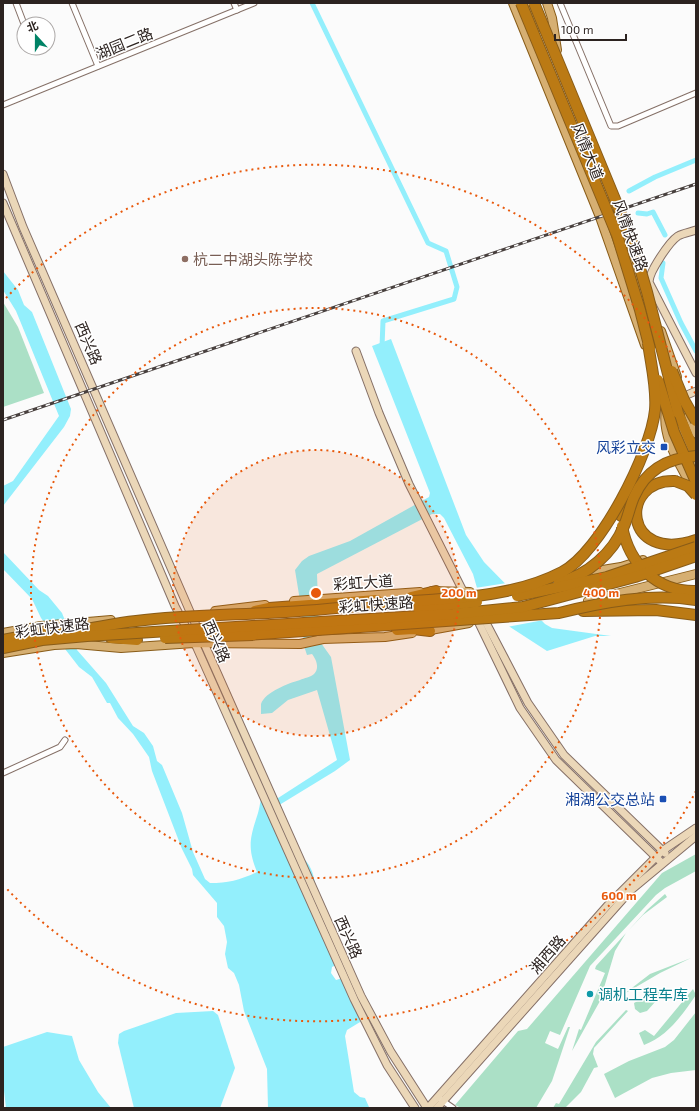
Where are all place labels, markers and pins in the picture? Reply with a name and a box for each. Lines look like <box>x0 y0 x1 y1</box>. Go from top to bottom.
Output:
place label: 杭二中湖头陈学校 <box>193 250 313 268</box>
marker: 杭二中湖头陈学校 <box>180 254 190 264</box>
place label: 风彩立交 <box>596 438 656 456</box>
marker: 风彩立交 <box>659 442 669 452</box>
centre of rings <box>309 586 323 600</box>
place label: 湘湖公交总站 <box>565 790 655 808</box>
marker: 湘湖公交总站 <box>658 794 668 804</box>
place label: 调机工程车库 <box>598 985 688 1003</box>
marker: 调机工程车库 <box>585 989 595 999</box>

